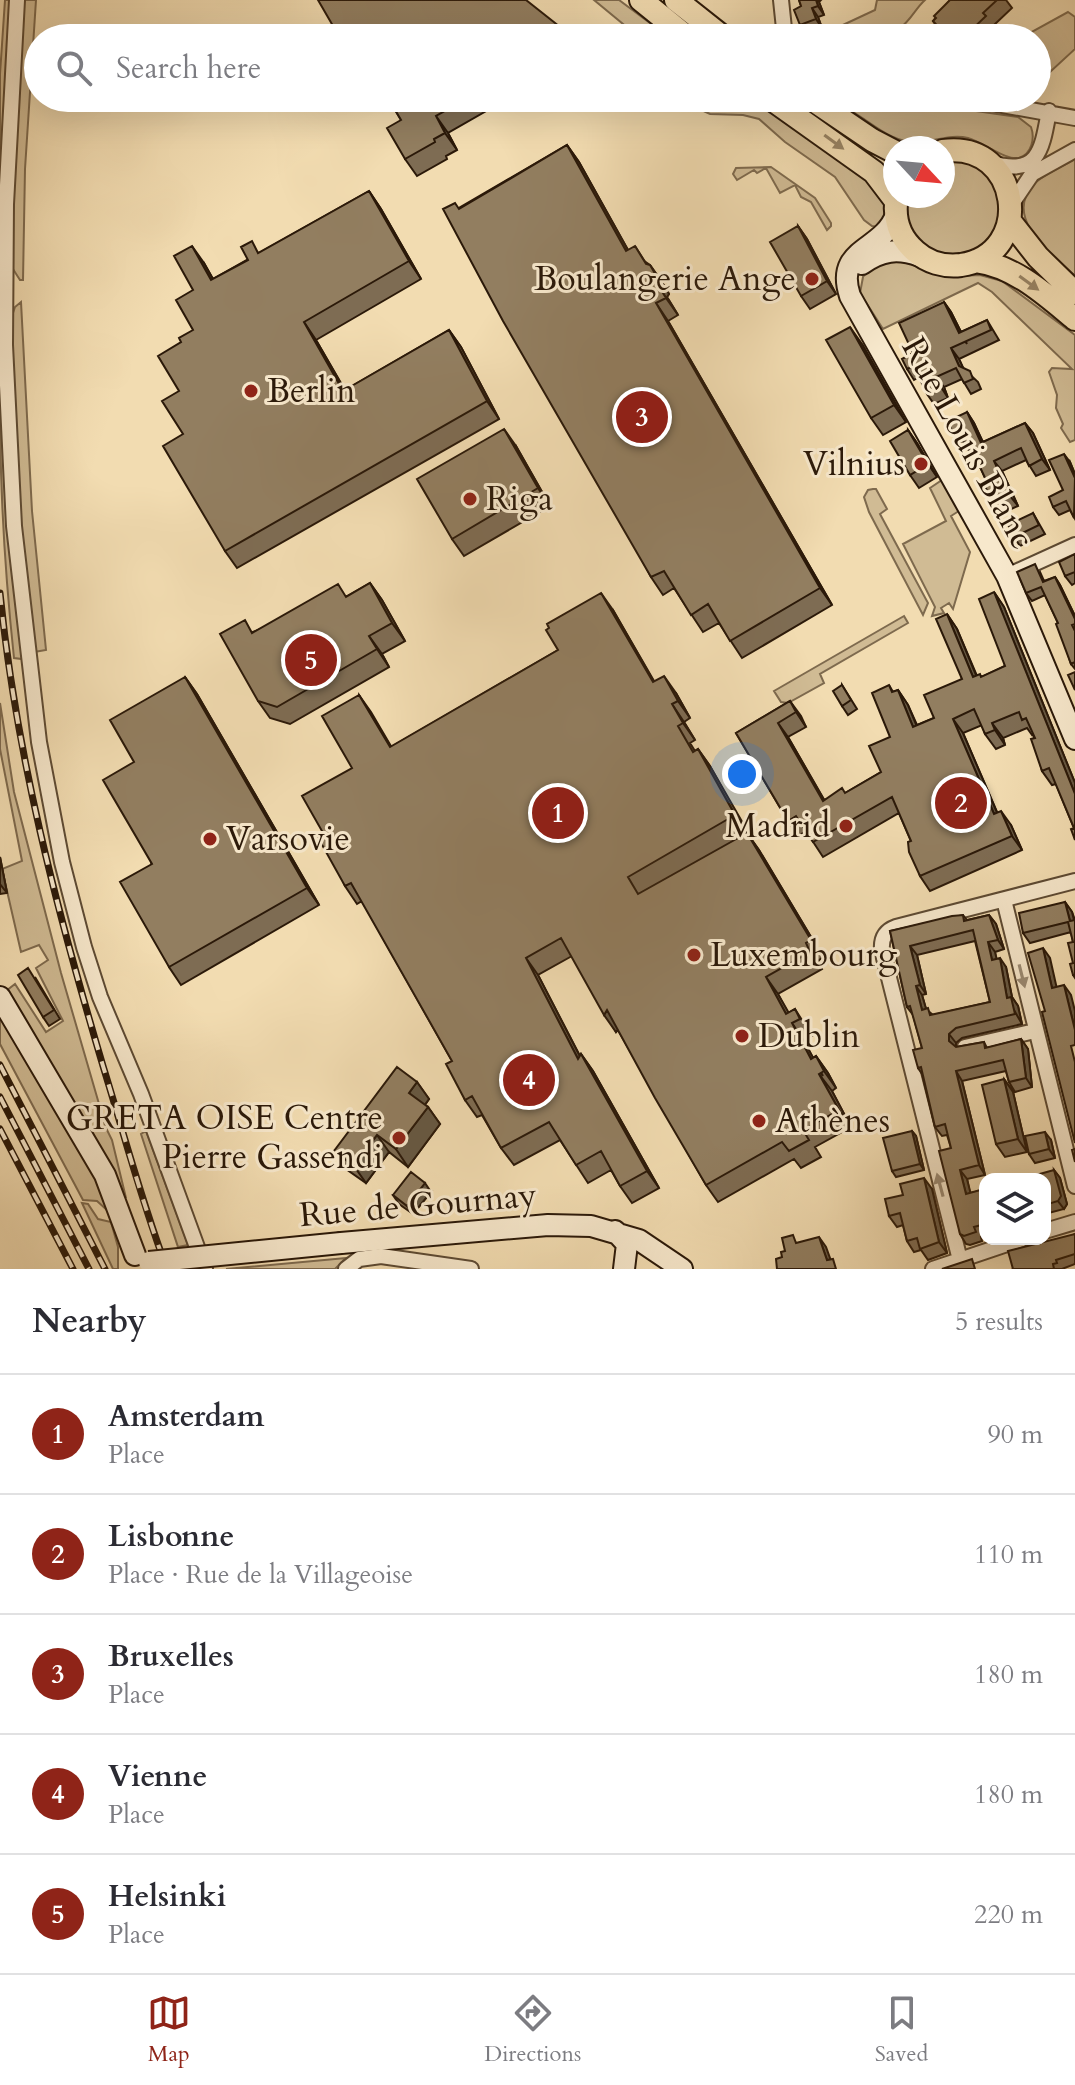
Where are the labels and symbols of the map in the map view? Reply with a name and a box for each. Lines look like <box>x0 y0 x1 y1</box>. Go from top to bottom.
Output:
one-way arrow <box>824 134 845 150</box>
north arrow <box>883 136 955 208</box>
place label: Boulangerie Ange <box>534 256 796 302</box>
marker: Boulangerie Ange <box>803 270 821 288</box>
one-way arrow <box>1019 275 1039 291</box>
street label: Rue Louis Blanc <box>891 329 1045 557</box>
place label: Berlin <box>267 368 356 414</box>
marker: Berlin <box>242 382 260 400</box>
pin: 3 <box>616 387 668 447</box>
place label: Vilnius <box>803 441 905 487</box>
marker: Vilnius <box>912 455 930 473</box>
place label: Riga <box>486 476 553 522</box>
marker: Riga <box>461 490 479 508</box>
pin: 5 <box>285 630 337 690</box>
your location <box>722 754 762 794</box>
pin: 2 <box>935 773 987 833</box>
pin: 1 <box>532 783 584 843</box>
place label: Madrid <box>725 803 830 849</box>
place label: Varsovie <box>226 816 350 862</box>
marker: Madrid <box>837 817 855 835</box>
marker: Varsovie <box>201 830 219 848</box>
place label: Luxembourg <box>710 932 897 978</box>
marker: Luxembourg <box>685 946 703 964</box>
one-way arrow <box>1016 963 1029 988</box>
place label: Dublin <box>758 1013 860 1059</box>
marker: Dublin <box>733 1027 751 1045</box>
pin: 4 <box>503 1050 555 1110</box>
place label: GRETA OISE Centre Pierre Gassendi <box>66 1095 383 1180</box>
place label: Athènes <box>775 1098 890 1144</box>
marker: Athènes <box>750 1112 768 1130</box>
marker: GRETA OISE Centre Pierre Gassendi <box>390 1129 408 1147</box>
street label: Rue de Gournay <box>298 1172 538 1238</box>
one-way arrow <box>934 1172 946 1197</box>

